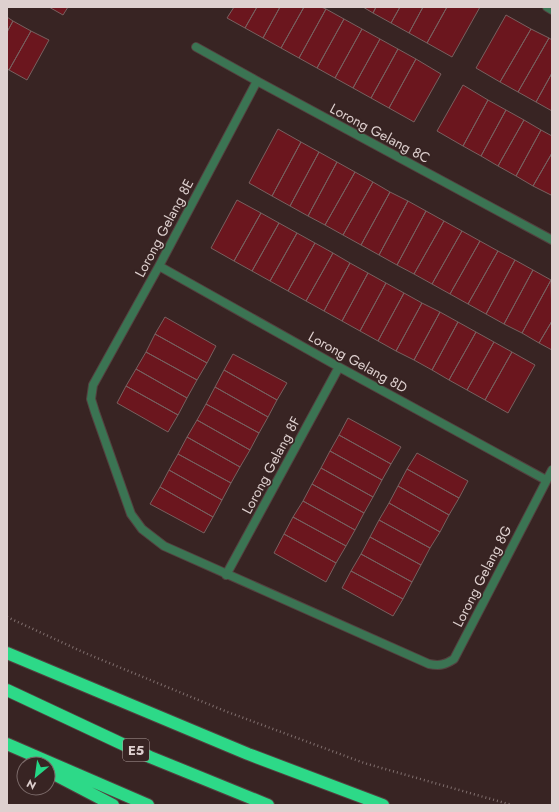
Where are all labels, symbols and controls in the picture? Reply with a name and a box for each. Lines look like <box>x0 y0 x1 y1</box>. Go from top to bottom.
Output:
street label: Lorong Gelang 8C <box>327 98 433 168</box>
street label: Lorong Gelang 8E <box>130 175 198 281</box>
street label: Lorong Gelang 8D <box>305 326 411 398</box>
street label: Lorong Gelang 8F <box>237 413 305 517</box>
street label: Lorong Gelang 8G <box>448 522 516 630</box>
road number: E5 <box>123 739 149 761</box>
north arrow <box>16 756 56 796</box>
text: N <box>23 776 39 794</box>

